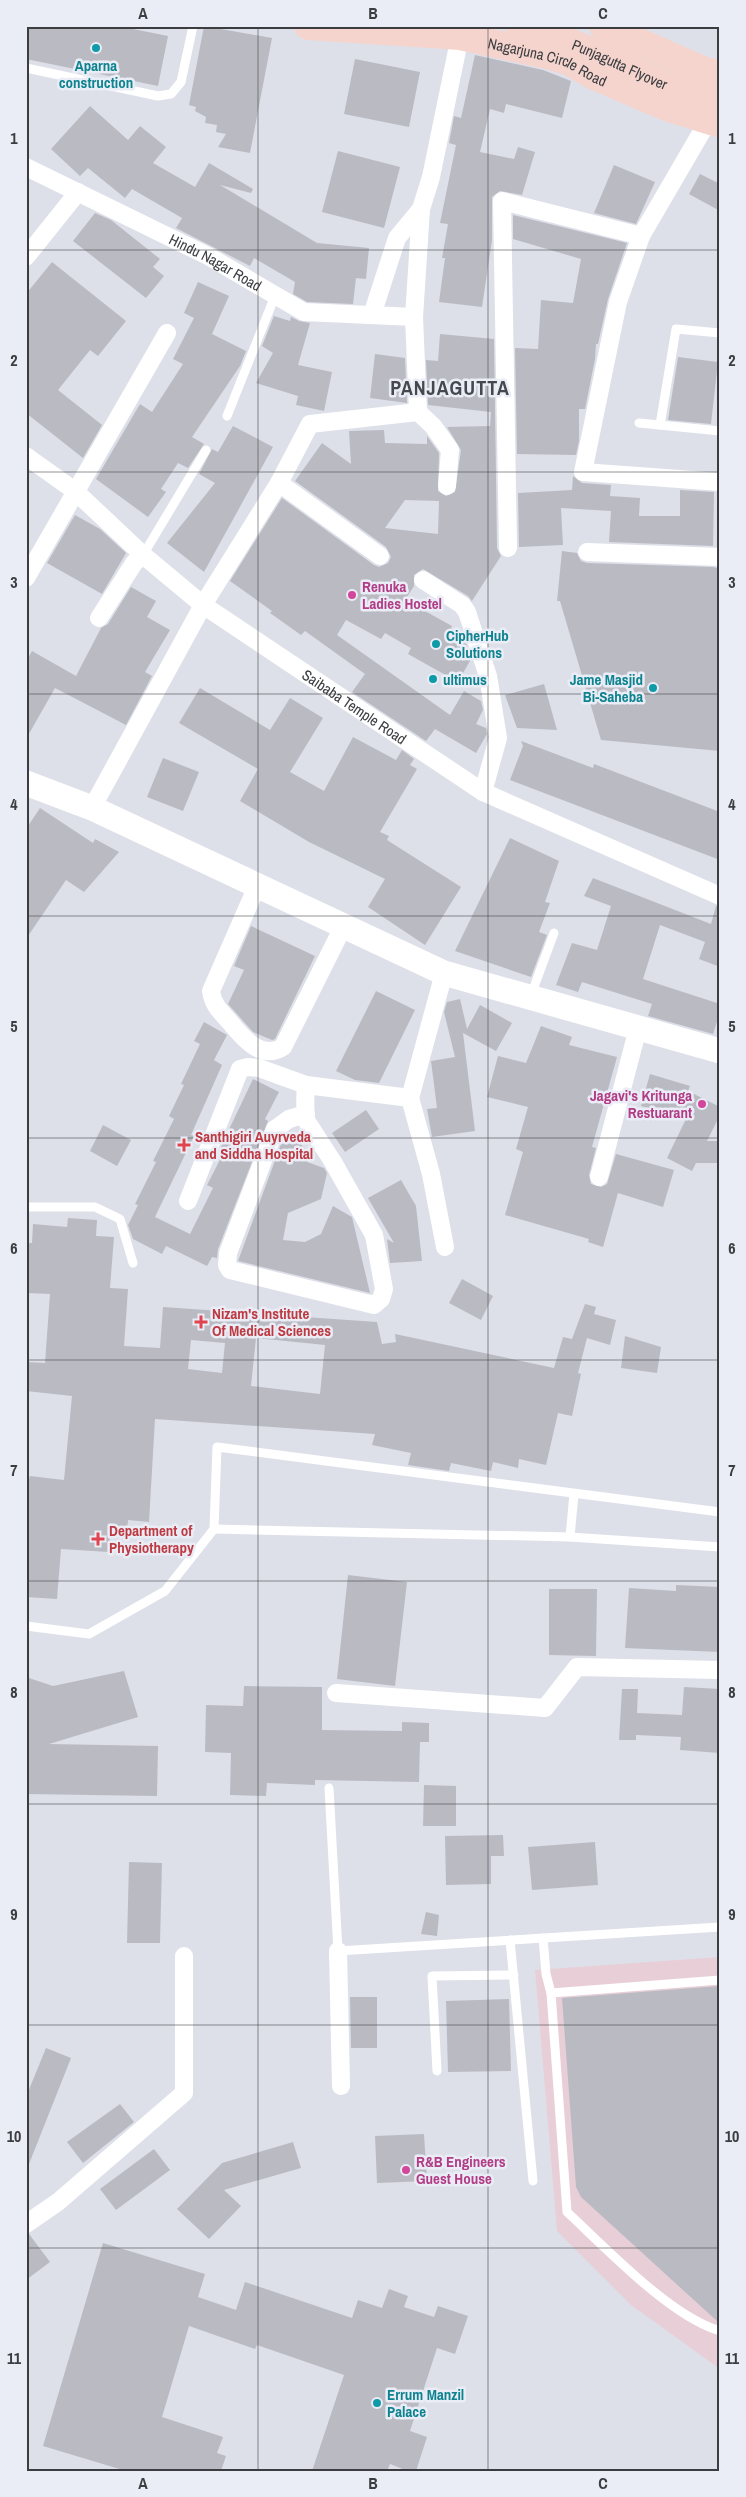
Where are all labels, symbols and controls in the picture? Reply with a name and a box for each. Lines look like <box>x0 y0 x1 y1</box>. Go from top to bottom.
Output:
text: A <box>138 2 148 24</box>
text: B <box>368 2 378 24</box>
text: C <box>598 2 608 24</box>
street label: Nagarjuna Circle Road <box>486 32 610 91</box>
street label: Punjagutta Flyover <box>569 34 671 94</box>
marker: Aparna construction <box>90 42 102 54</box>
place label: Aparna construction <box>59 55 133 93</box>
text: 1 <box>10 127 18 149</box>
text: 1 <box>728 127 736 149</box>
street label: Hindu Nagar Road <box>166 228 266 296</box>
text: 2 <box>10 349 18 371</box>
text: 2 <box>728 349 736 371</box>
district label: PANJAGUTTA <box>390 374 510 401</box>
text: 3 <box>10 571 18 593</box>
text: 3 <box>728 571 736 593</box>
place label: Renuka Ladies Hostel <box>362 576 442 614</box>
marker: Renuka Ladies Hostel <box>346 589 358 601</box>
place label: CipherHub Solutions <box>446 625 509 663</box>
marker: CipherHub Solutions <box>430 638 442 650</box>
street label: Saibaba Temple Road <box>298 664 411 749</box>
place label: ultimus <box>443 669 487 690</box>
place label: Jame Masjid Bi-Saheba <box>570 669 643 707</box>
marker: ultimus <box>427 673 439 685</box>
marker: Jame Masjid Bi-Saheba <box>647 682 659 694</box>
text: 4 <box>10 793 18 815</box>
text: 4 <box>728 793 736 815</box>
text: 5 <box>10 1015 18 1037</box>
text: 5 <box>728 1015 736 1037</box>
place label: Jagavi's Kritunga Restuarant <box>590 1085 692 1123</box>
marker: Jagavi's Kritunga Restuarant <box>696 1098 708 1110</box>
place label: Santhigiri Auyrveda and Siddha Hospital <box>195 1126 313 1164</box>
marker: Santhigiri Auyrveda and Siddha Hospital <box>177 1138 191 1152</box>
text: 6 <box>10 1237 18 1259</box>
text: 6 <box>728 1237 736 1259</box>
place label: Nizam's Institute Of Medical Sciences <box>212 1303 331 1341</box>
marker: Nizam's Institute Of Medical Sciences <box>194 1315 208 1329</box>
text: 7 <box>10 1459 18 1481</box>
text: 7 <box>728 1459 736 1481</box>
place label: Department of Physiotherapy <box>109 1520 194 1558</box>
marker: Department of Physiotherapy <box>91 1532 105 1546</box>
text: 8 <box>10 1681 18 1703</box>
text: 8 <box>728 1681 736 1703</box>
text: 9 <box>10 1903 18 1925</box>
text: 9 <box>728 1903 736 1925</box>
text: 10 <box>7 2125 21 2147</box>
text: 10 <box>725 2125 739 2147</box>
place label: R&B Engineers Guest House <box>416 2151 506 2189</box>
marker: R&B Engineers Guest House <box>400 2164 412 2176</box>
text: 11 <box>7 2347 22 2369</box>
text: 11 <box>725 2347 740 2369</box>
place label: Errum Manzil Palace <box>387 2384 464 2422</box>
marker: Errum Manzil Palace <box>371 2397 383 2409</box>
text: A <box>138 2472 148 2494</box>
text: B <box>368 2472 378 2494</box>
text: C <box>598 2472 608 2494</box>

